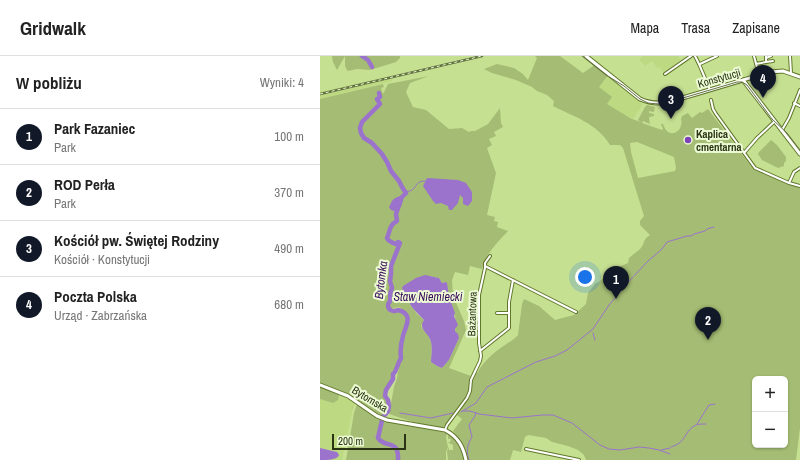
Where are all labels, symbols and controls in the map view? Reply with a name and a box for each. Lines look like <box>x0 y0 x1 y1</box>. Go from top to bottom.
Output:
text: Gridwalk <box>20 15 86 41</box>
text: Mapa <box>630 19 659 37</box>
text: Trasa <box>681 19 710 37</box>
text: Zapisane <box>732 19 780 37</box>
street label: Konstytucji <box>696 65 742 91</box>
pin: 4 <box>750 65 776 98</box>
text: W pobliżu <box>16 71 82 94</box>
text: Wyniki: 4 <box>260 74 304 91</box>
pin: 3 <box>658 86 684 119</box>
text: Park Fazaniec <box>54 118 135 139</box>
place label: Kaplica cmentarna <box>696 127 742 154</box>
text: 1 <box>26 128 32 145</box>
text: 100 m <box>274 128 304 145</box>
marker: Kaplica cmentarna <box>683 135 693 145</box>
text: Park <box>54 139 76 156</box>
text: ROD Perła <box>54 174 115 195</box>
text: 2 <box>26 184 32 201</box>
text: 370 m <box>274 184 304 201</box>
text: Park <box>54 195 76 212</box>
text: Kościół pw. Świętej Rodziny <box>54 230 219 251</box>
text: 3 <box>26 240 32 257</box>
text: 490 m <box>274 240 304 257</box>
text: Kościół · Konstytucji <box>54 251 150 268</box>
water label: Bytomka <box>371 260 391 300</box>
pin: 1 <box>603 266 629 299</box>
your location <box>575 267 595 287</box>
text: Poczta Polska <box>54 286 137 307</box>
water label: Staw Niemiecki <box>394 289 463 305</box>
street label: Bażantowa <box>464 291 480 337</box>
text: 4 <box>26 296 32 313</box>
text: 680 m <box>274 296 304 313</box>
text: Urząd · Zabrzańska <box>54 307 147 324</box>
pin: 2 <box>695 307 721 340</box>
map controls <box>752 376 788 448</box>
button: + <box>752 376 788 412</box>
street label: Bytomska <box>349 383 391 415</box>
button: − <box>752 412 788 448</box>
scale bar <box>332 432 406 451</box>
text: 200 m <box>338 434 363 448</box>

